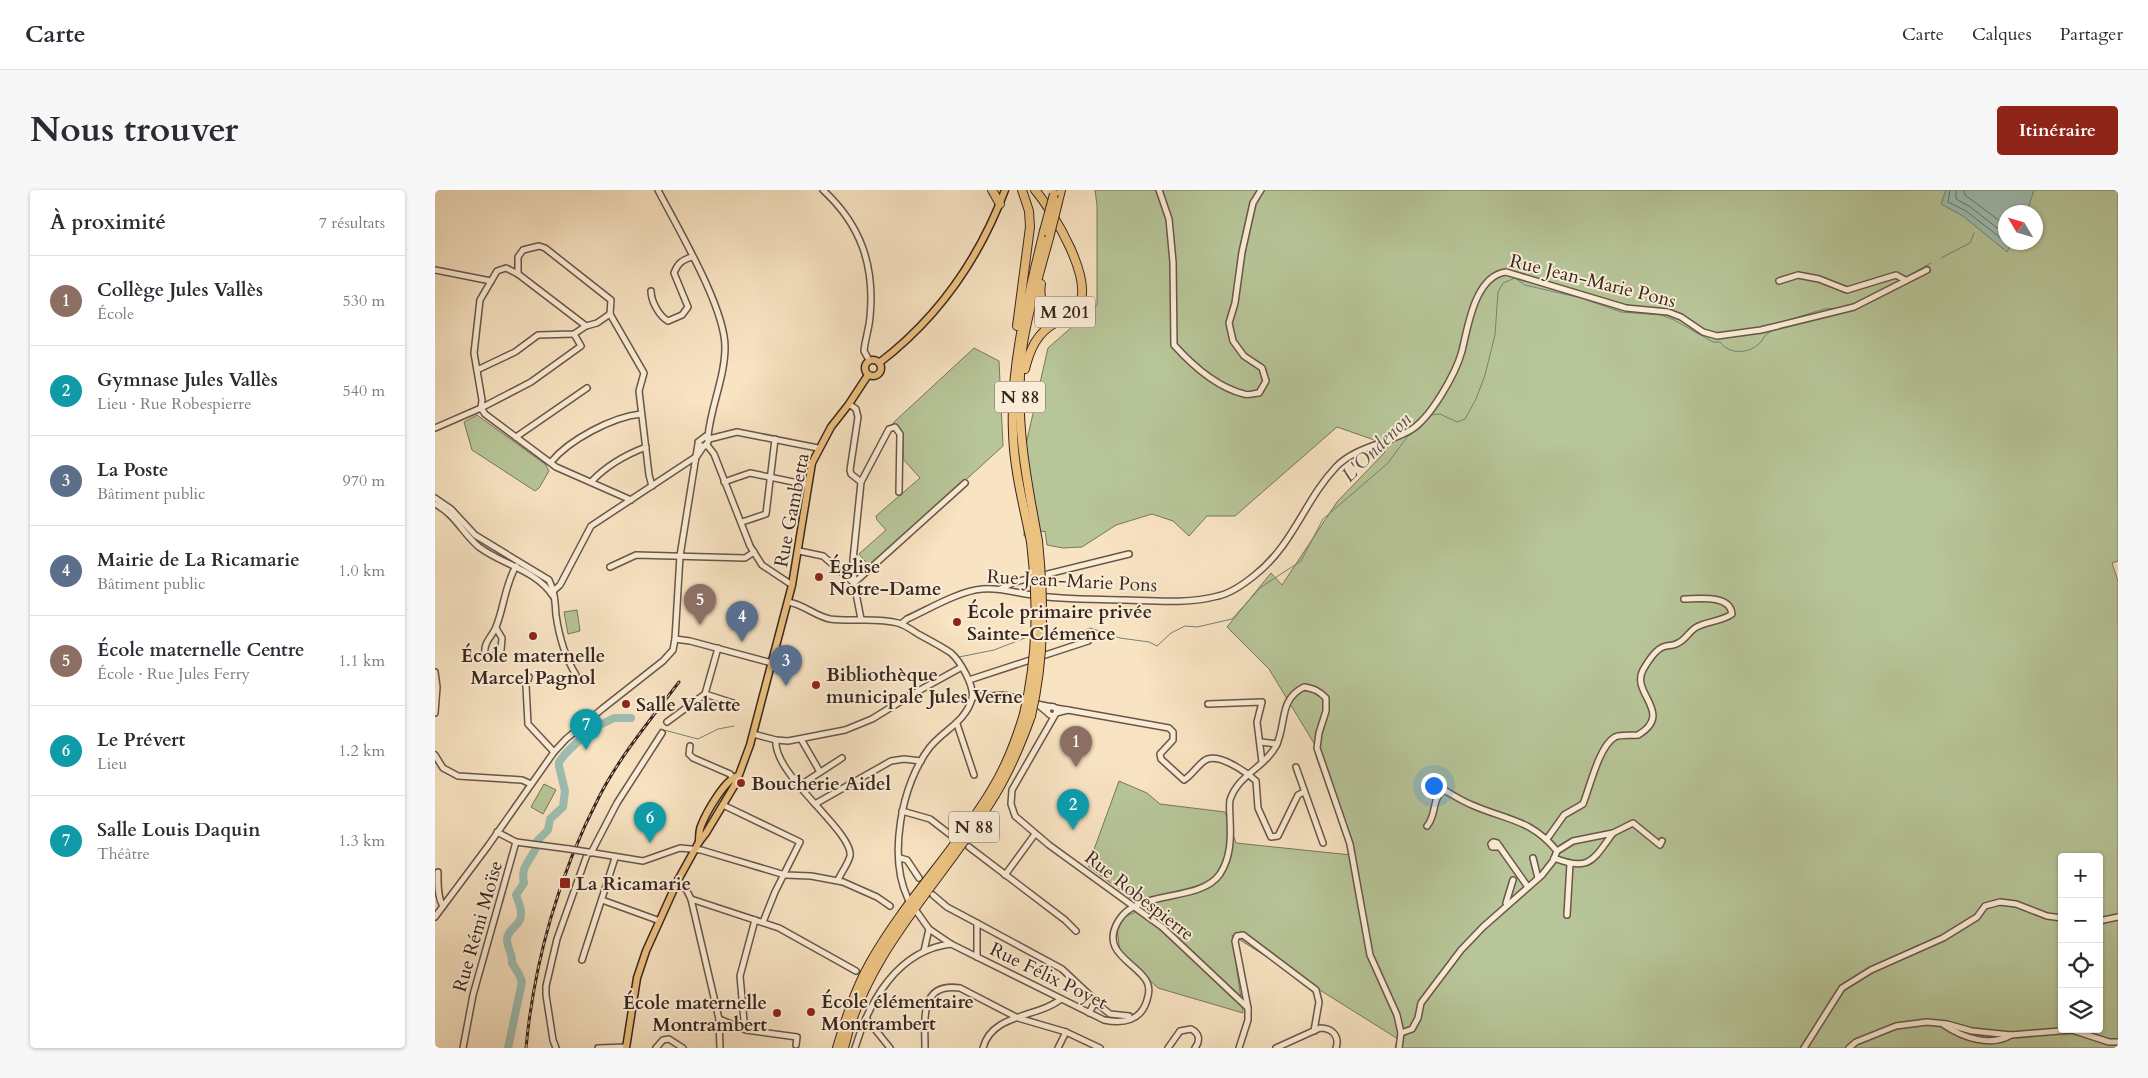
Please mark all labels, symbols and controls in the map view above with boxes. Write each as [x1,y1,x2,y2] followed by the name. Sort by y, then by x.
[25,18,86,51] text: Carte
[1902,22,1944,47] text: Carte
[1972,22,2032,47] text: Calques
[2060,22,2123,47] text: Partager
[30,106,238,154] text: Nous trouver
[1997,106,2118,155] button: Itinéraire
[1998,205,2043,250] north arrow
[50,208,166,237] text: À proximité
[319,212,385,234] text: 7 résultats
[1507,248,1679,314] street label: Rue Jean-Marie Pons
[97,277,263,303] text: Collège Jules Vallès
[62,290,70,312] text: 1
[343,290,385,312] text: 530 m
[1035,296,1095,328] road number: M 201
[97,303,134,325] text: École
[97,367,278,393] text: Gymnase Jules Vallès
[62,380,70,402] text: 2
[343,380,385,402] text: 540 m
[995,382,1045,412] road number: N 88
[97,393,251,415] text: Lieu · Rue Robespierre
[1335,406,1417,488] water label: L'Ondenon
[768,451,816,569] street label: Rue Gambetta
[97,457,168,483] text: La Poste
[62,470,70,492] text: 3
[343,470,385,492] text: 970 m
[97,483,205,505] text: Bâtiment public
[97,547,300,573] text: Mairie de La Ricamarie
[829,554,941,602] place label: Église Notre-Dame
[62,560,70,582] text: 4
[338,560,385,582] text: 1.0 km
[986,564,1158,598] street label: Rue Jean-Marie Pons
[813,571,825,583] marker: Église Notre-Dame
[97,573,205,595] text: Bâtiment public
[684,584,716,625] pin: 5
[967,599,1152,647] place label: École primaire privée Sainte-Clémence
[726,601,758,642] pin: 4
[951,616,963,628] marker: École primaire privée Sainte-Clémence
[527,630,539,642] marker: École maternelle Marcel Pagnol
[97,637,304,663] text: École maternelle Centre
[461,643,605,691] place label: École maternelle Marcel Pagnol
[770,645,802,686] pin: 3
[62,650,70,672] text: 5
[338,650,385,672] text: 1.1 km
[826,662,1023,710] place label: Bibliothèque municipale Jules Verne
[97,663,250,685] text: École · Rue Jules Ferry
[810,679,822,691] marker: Bibliothèque municipale Jules Verne
[636,692,741,718] place label: Salle Valette
[620,698,632,710] marker: Salle Valette
[570,709,602,750] pin: 7
[1060,726,1092,767] pin: 1
[97,727,185,753] text: Le Prévert
[62,740,70,762] text: 6
[338,740,385,762] text: 1.2 km
[97,753,127,775] text: Lieu
[751,771,891,797] place label: Boucherie Aidel
[1421,773,1447,799] your location
[735,777,747,789] marker: Boucherie Aidel
[1057,789,1089,830] pin: 2
[634,802,666,843] pin: 6
[949,812,999,842] road number: N 88
[97,817,261,843] text: Salle Louis Daquin
[62,830,70,852] text: 7
[338,830,385,852] text: 1.3 km
[97,843,150,865] text: Théâtre
[1079,845,1200,947] street label: Rue Robespierre
[2058,853,2103,1033] map controls
[2058,853,2103,898] button: +
[447,858,509,995] street label: Rue Rémi Moïse
[576,871,691,897] place label: La Ricamarie
[558,876,572,890] marker: La Ricamarie
[2058,898,2103,943] button: −
[985,936,1112,1016] street label: Rue Félix Poyet
[2058,943,2103,988] button: locate
[2058,988,2103,1033] button: layers
[821,989,974,1037] place label: École élémentaire Montrambert
[623,990,767,1038] place label: École maternelle Montrambert
[805,1006,817,1018] marker: École élémentaire Montrambert
[771,1007,783,1019] marker: École maternelle Montrambert

